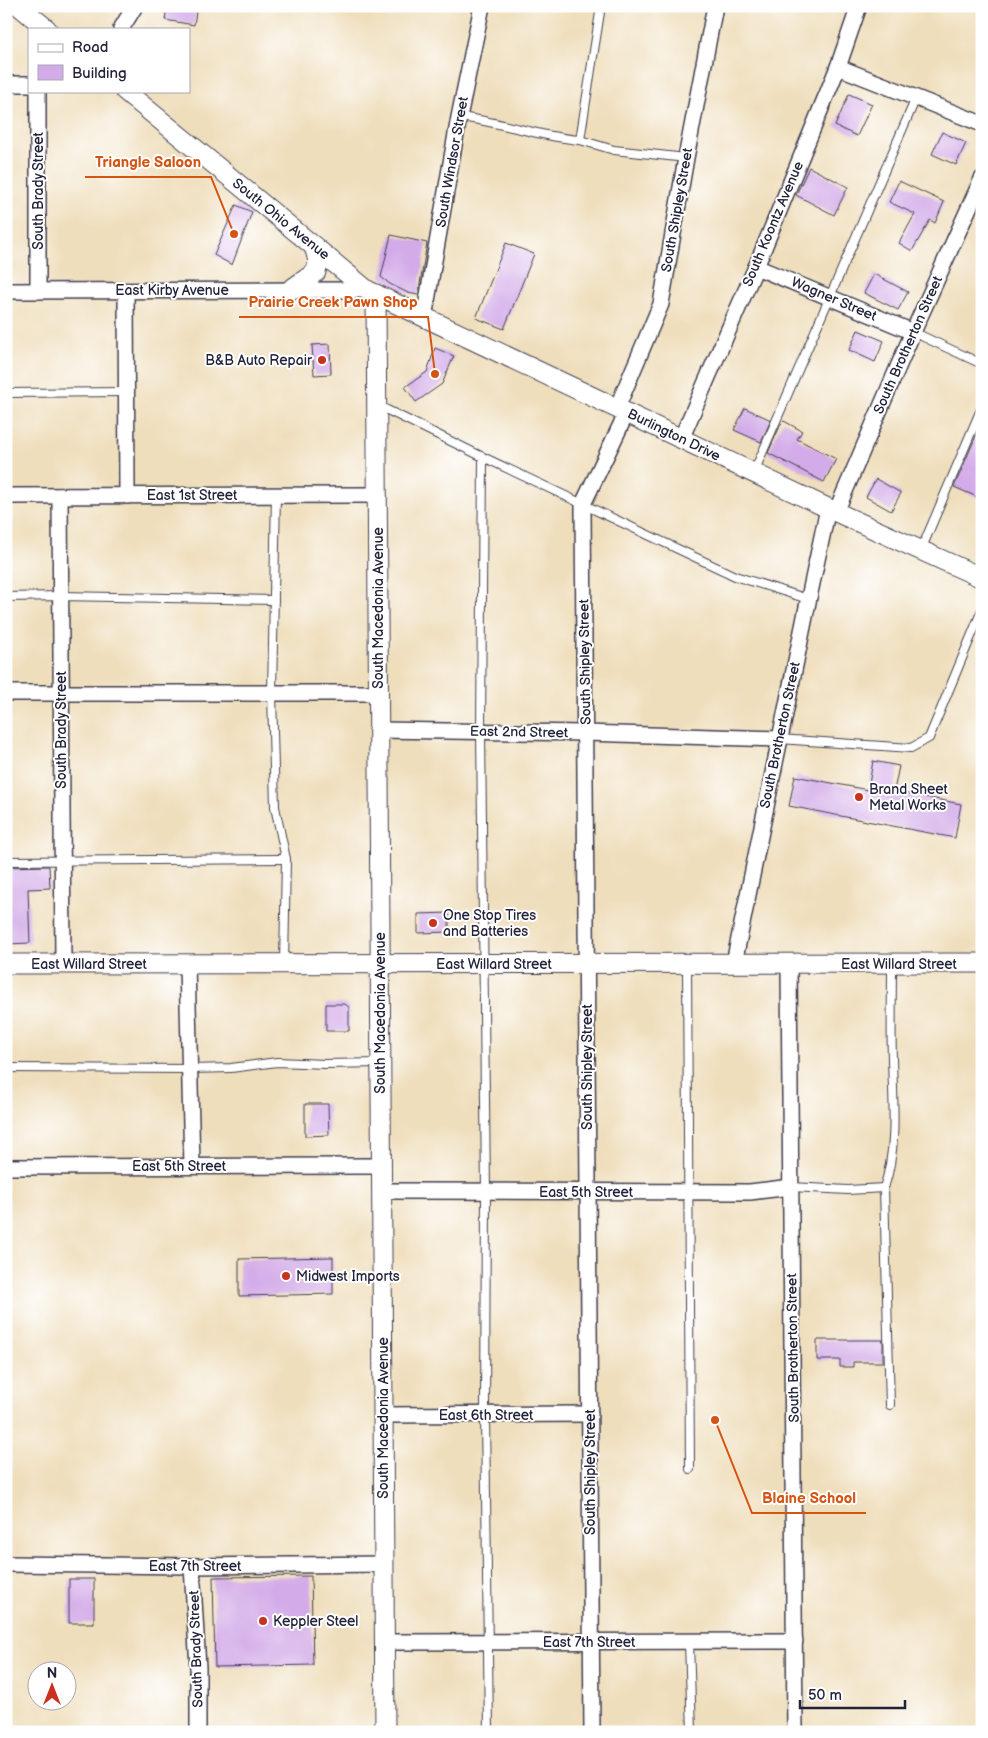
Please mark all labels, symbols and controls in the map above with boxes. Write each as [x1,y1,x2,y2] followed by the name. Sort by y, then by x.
[28,28,190,92] legend
[72,38,108,57] text: Road
[72,64,127,83] text: Building
[432,95,472,229] street label: South Windsor Street
[30,132,47,250] street label: South Brady Street
[658,146,696,273] street label: South Shipley Street
[85,147,211,177] callout: Triangle Saloon
[95,153,201,172] text: Triangle Saloon
[739,159,807,289] street label: South Koontz Avenue
[229,175,333,263] street label: South Ohio Avenue
[789,273,880,325] street label: Wagner Street
[870,273,946,417] street label: South Brotherton Street
[115,282,229,299] street label: East Kirby Avenue
[239,287,428,317] callout: Prairie Creek Pawn Shop
[248,293,418,312] text: Prairie Creek Pawn Shop
[205,352,313,369] place label: B&B Auto Repair
[316,354,328,366] marker: B&B Auto Repair
[625,405,723,465] street label: Burlington Drive
[147,487,238,504] street label: East 1st Street
[370,527,387,689] street label: South Macedonia Avenue
[575,598,595,725] street label: South Shipley Street
[756,660,804,810] street label: South Brotherton Street
[53,671,70,789] street label: South Brady Street
[470,723,569,741] street label: East 2nd Street
[869,781,949,814] place label: Brand Sheet Metal Works
[853,791,865,803] marker: Brand Sheet Metal Works
[443,907,536,940] place label: One Stop Tires and Batteries
[427,917,439,929] marker: One Stop Tires and Batteries
[372,932,389,1094] street label: South Macedonia Avenue
[31,956,148,973] street label: East Willard Street
[436,956,553,973] street label: East Willard Street
[841,956,958,973] street label: East Willard Street
[579,1003,596,1130] street label: South Shipley Street
[132,1158,227,1175] street label: East 5th Street
[539,1184,634,1201] street label: East 5th Street
[296,1268,400,1285] place label: Midwest Imports
[280,1270,292,1282] marker: Midwest Imports
[783,1273,803,1423] street label: South Brotherton Street
[375,1337,392,1499] street label: South Macedonia Avenue
[439,1407,534,1424] street label: East 6th Street
[582,1408,599,1535] street label: South Shipley Street
[752,1483,866,1513] callout: Blaine School
[762,1489,856,1508] text: Blaine School
[149,1558,242,1575] street label: East 7th Street
[185,1589,207,1708] street label: South Brady Street
[273,1613,358,1630] place label: Keppler Steel
[257,1615,269,1627] marker: Keppler Steel
[543,1634,636,1651] street label: East 7th Street
[28,1660,78,1710] north arrow
[47,1665,57,1682] text: N
[800,1678,906,1710] scale bar
[808,1686,842,1705] text: 50 m

